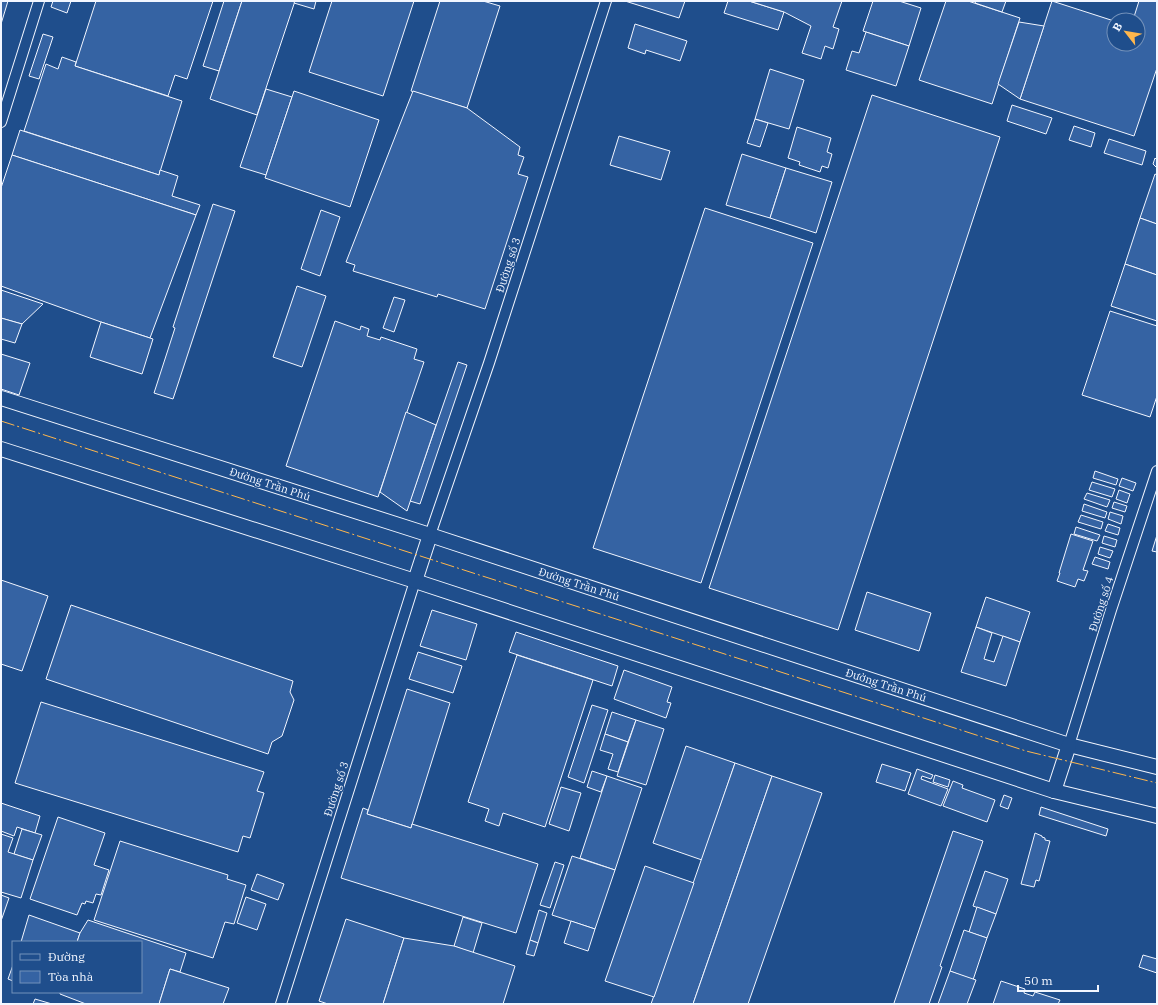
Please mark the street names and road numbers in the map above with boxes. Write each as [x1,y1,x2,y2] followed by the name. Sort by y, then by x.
[493,236,523,294] street label: Đường số 3
[228,464,312,504] street label: Đường Trần Phú
[537,564,621,604] street label: Đường Trần Phú
[1086,574,1117,633] street label: Đường số 4
[844,665,928,705] street label: Đường Trần Phú
[321,760,351,818] street label: Đường số 3

